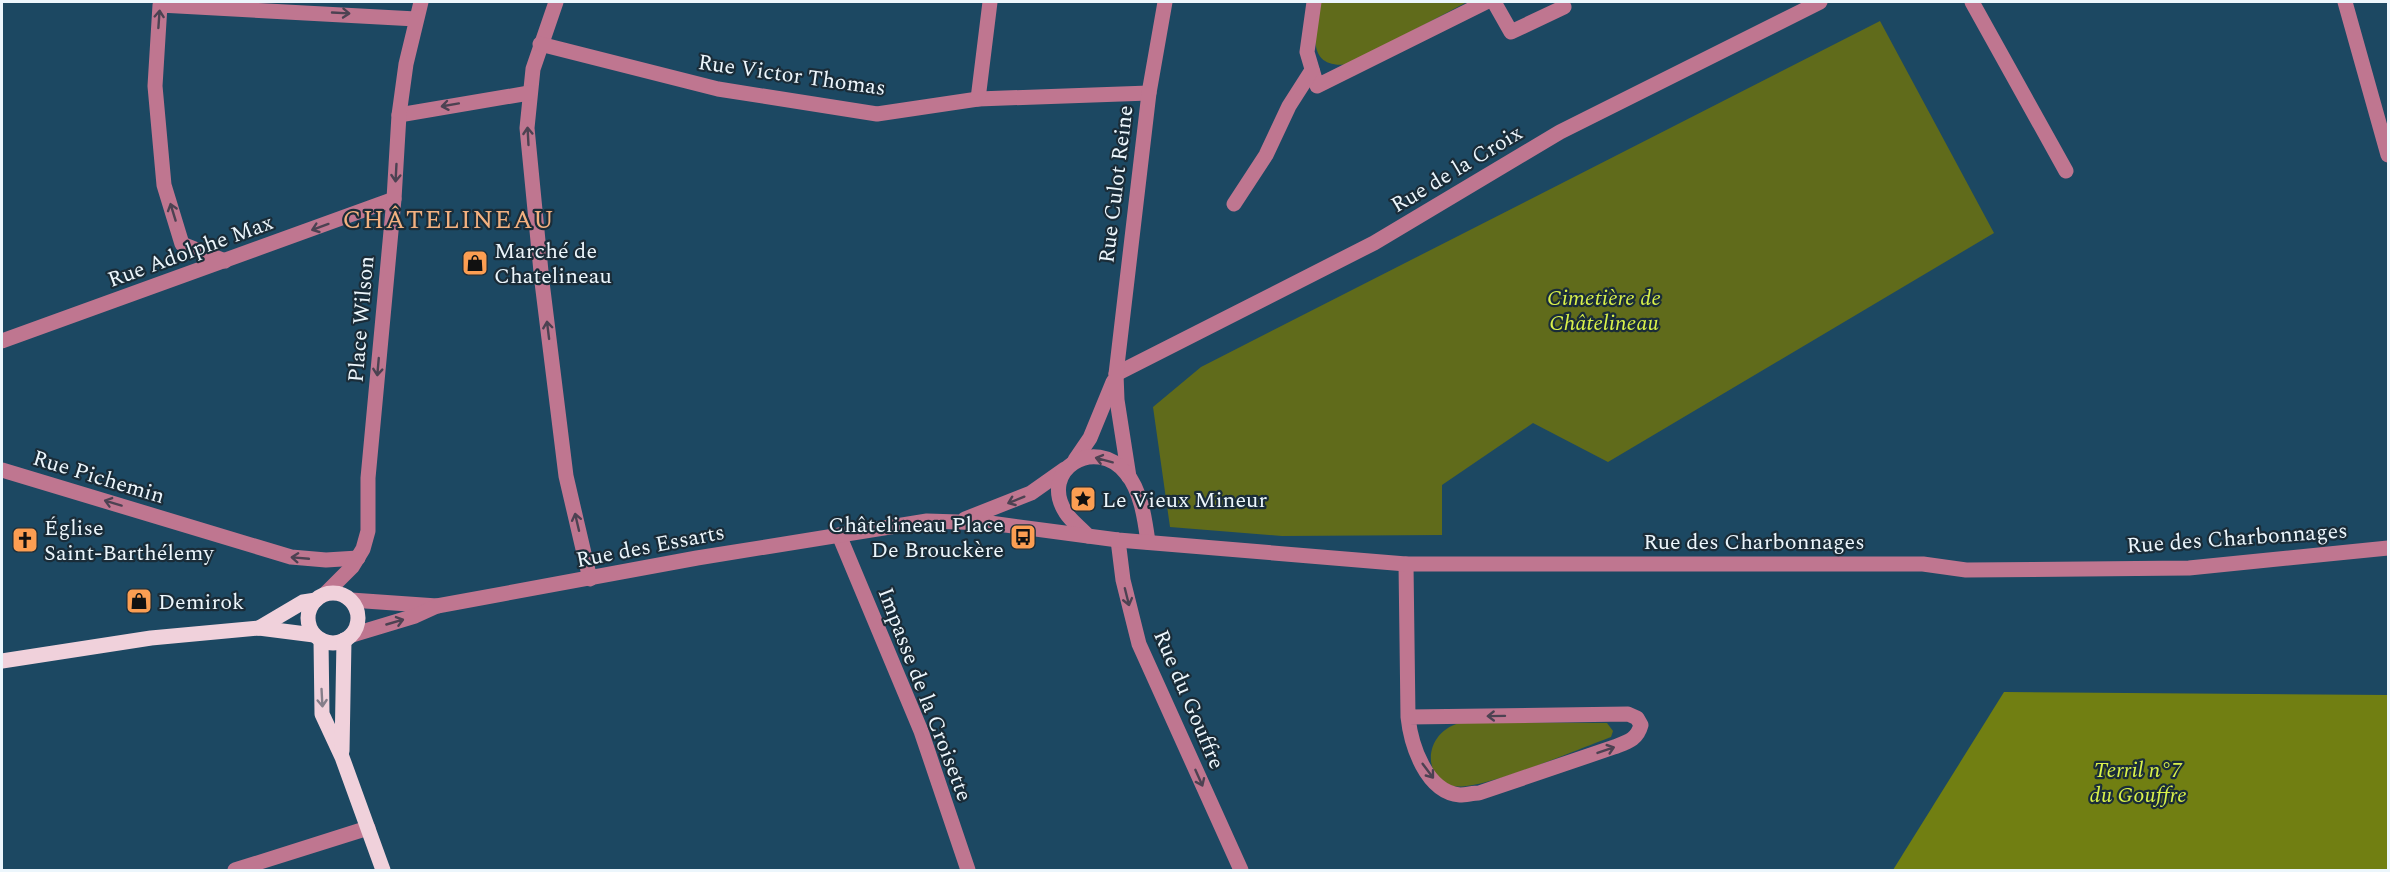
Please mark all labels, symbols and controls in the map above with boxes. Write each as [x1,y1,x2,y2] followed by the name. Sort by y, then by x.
[330,7,350,18] one-way arrow
[154,9,165,29] one-way arrow
[696,46,888,105] street label: Rue Victor Thomas
[441,100,461,111] one-way arrow
[1090,104,1143,265] street label: Rue Culot Reine
[1385,117,1529,222] street label: Rue de la Croix
[522,126,533,146] one-way arrow
[390,163,401,183] one-way arrow
[343,200,555,240] district label: CHÂTELINEAU
[166,203,177,222] one-way arrow
[103,206,278,297] street label: Rue Adolphe Max
[311,222,329,233] one-way arrow
[494,235,612,293] place label: Marché de Chatelineau
[460,248,490,278] shop icon: Marché de Chatelineau
[340,255,383,384] street label: Place Wilson
[1547,282,1661,340] park label: Cimetière de Châtelineau
[542,320,553,340] one-way arrow
[372,357,383,377] one-way arrow
[28,442,169,513] street label: Rue Pichemin
[1095,453,1114,465] one-way arrow
[1068,484,1098,514] place icon: Le Vieux Mineur
[1102,484,1267,517] place label: Le Vieux Mineur
[1007,495,1026,506] one-way arrow
[104,497,123,508] one-way arrow
[828,509,1004,567] place label: Châtelineau Place De Brouckère
[44,512,215,570] place label: Église Saint-Barthélemy
[571,513,583,532] one-way arrow
[2125,514,2349,563] street label: Rue des Charbonnages
[573,516,728,577] street label: Rue des Essarts
[1008,522,1038,552] bus stop icon: Châtelineau Place De Brouckère
[10,525,40,555] church icon: Église Saint-Barthélemy
[1643,526,1865,559] street label: Rue des Charbonnages
[291,552,311,563] one-way arrow
[869,583,981,806] street label: Impasse de la Croisette
[124,586,154,616] shop icon: Demirok
[158,586,244,619] place label: Demirok
[1122,587,1133,606] one-way arrow
[385,616,404,627] one-way arrow
[1144,625,1233,774] street label: Rue du Gouffre
[316,688,327,708] one-way arrow
[1487,710,1507,722] one-way arrow
[1596,743,1615,754] one-way arrow
[2089,754,2187,812] park label: Terril n°7 du Gouffre
[1421,763,1434,779] one-way arrow
[1194,768,1205,786] one-way arrow

